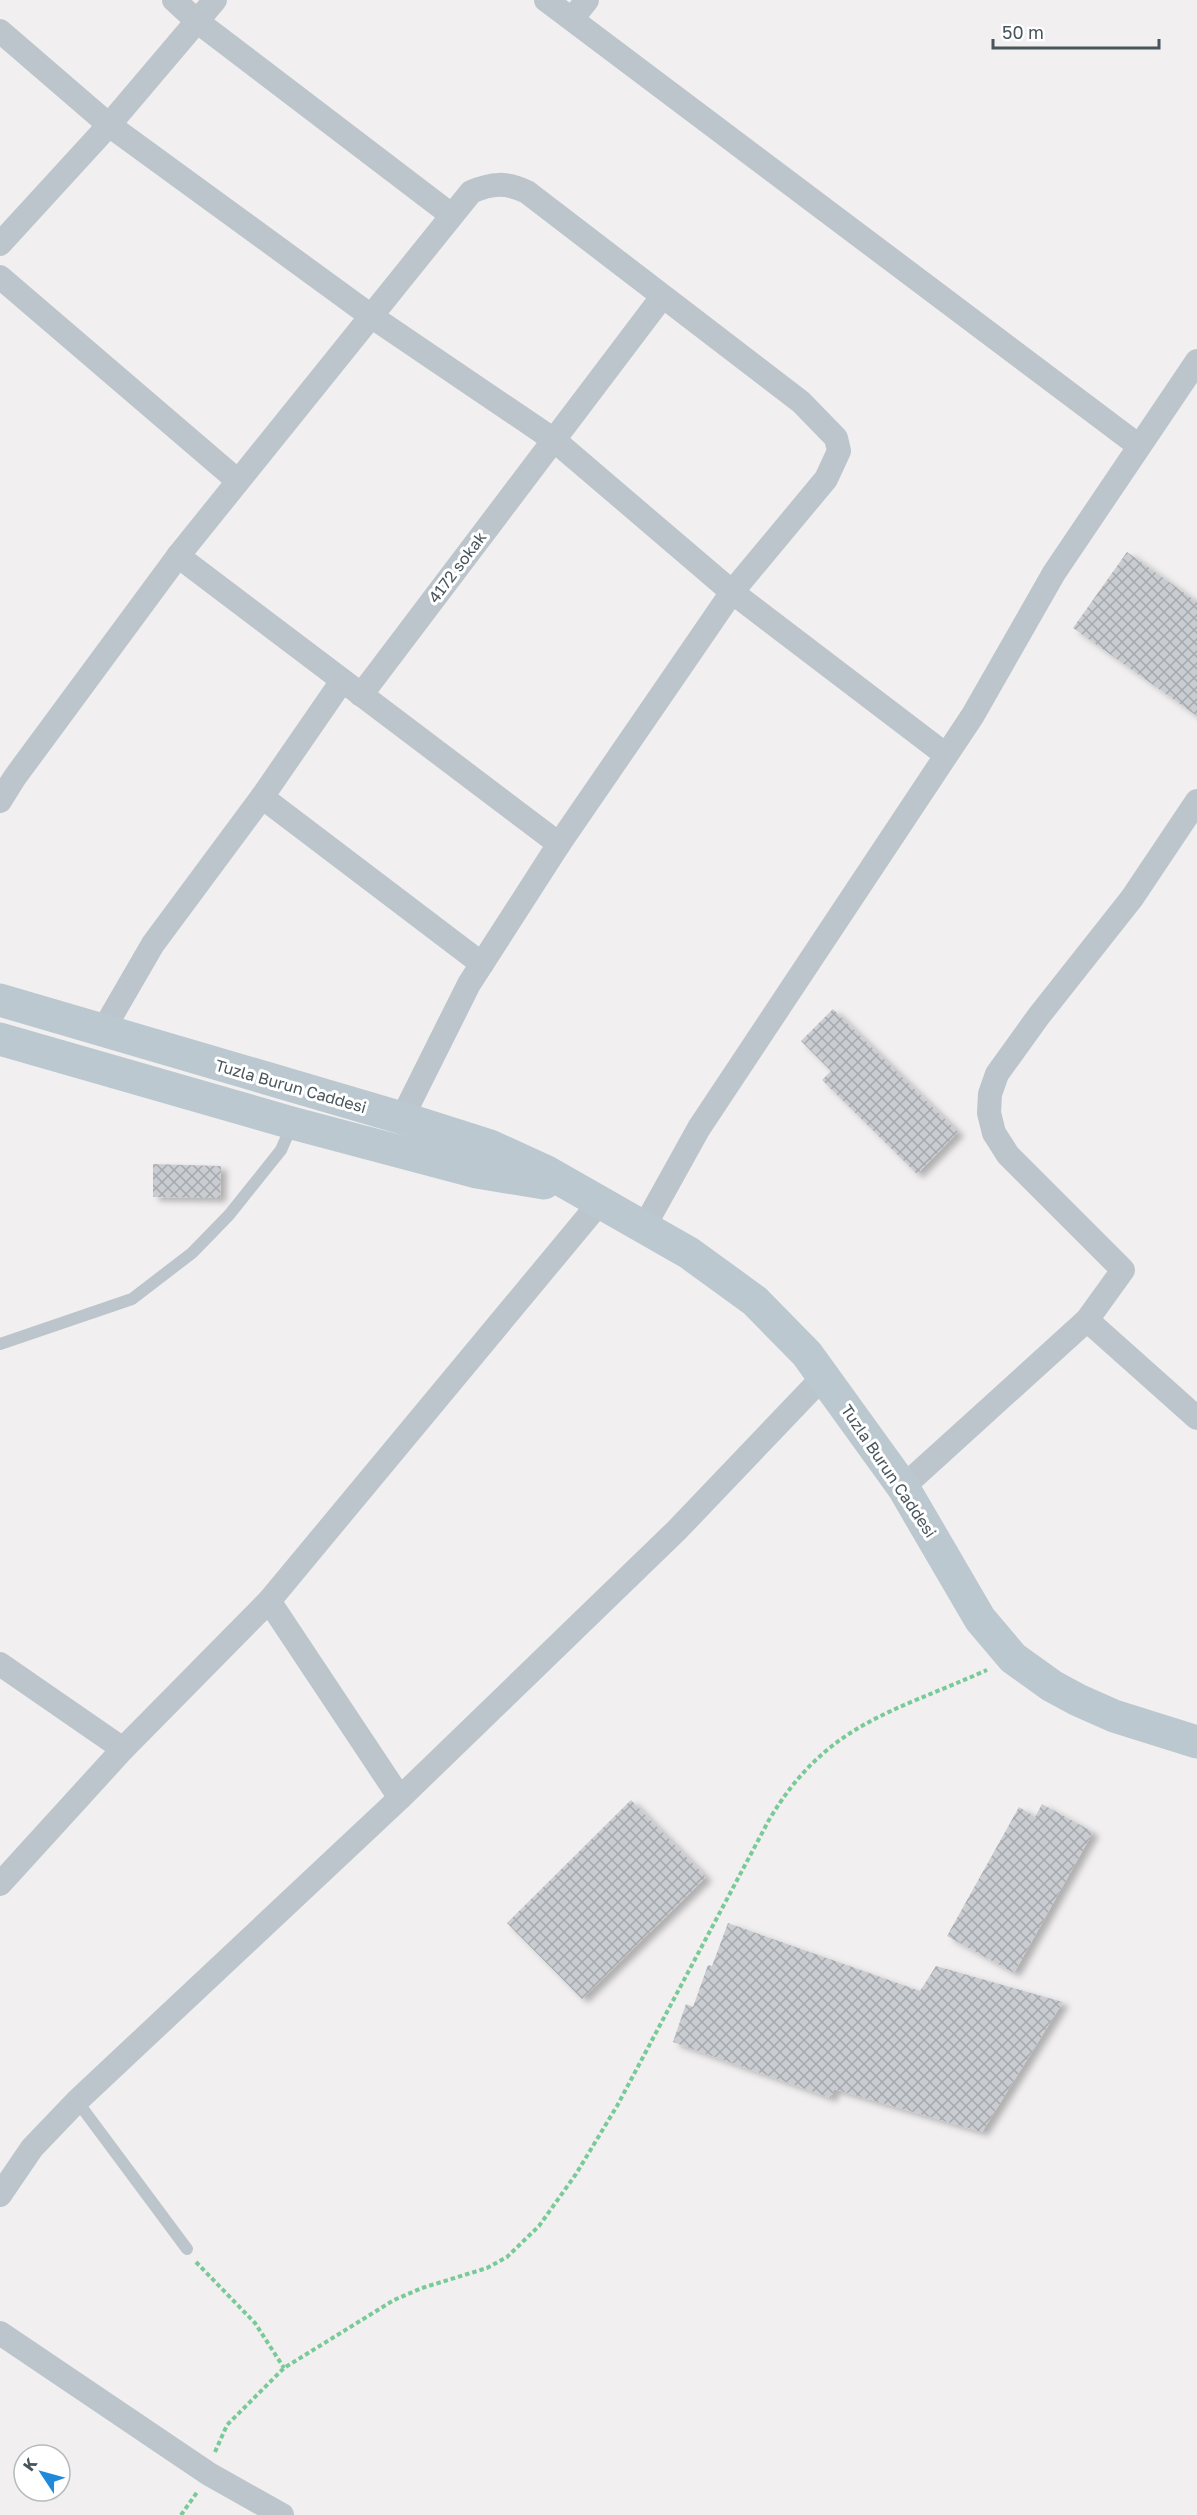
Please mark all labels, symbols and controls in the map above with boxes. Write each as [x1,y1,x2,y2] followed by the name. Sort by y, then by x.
[993,12,1160,50] scale bar
[1002,21,1044,43] text: 50 m
[424,527,490,607] street label: 4172 sokak
[213,1055,369,1117] street label: Tuzla Burun Caddesi
[837,1401,941,1541] street label: Tuzla Burun Caddesi
[12,2443,72,2503] north arrow
[18,2453,42,2475] text: K

